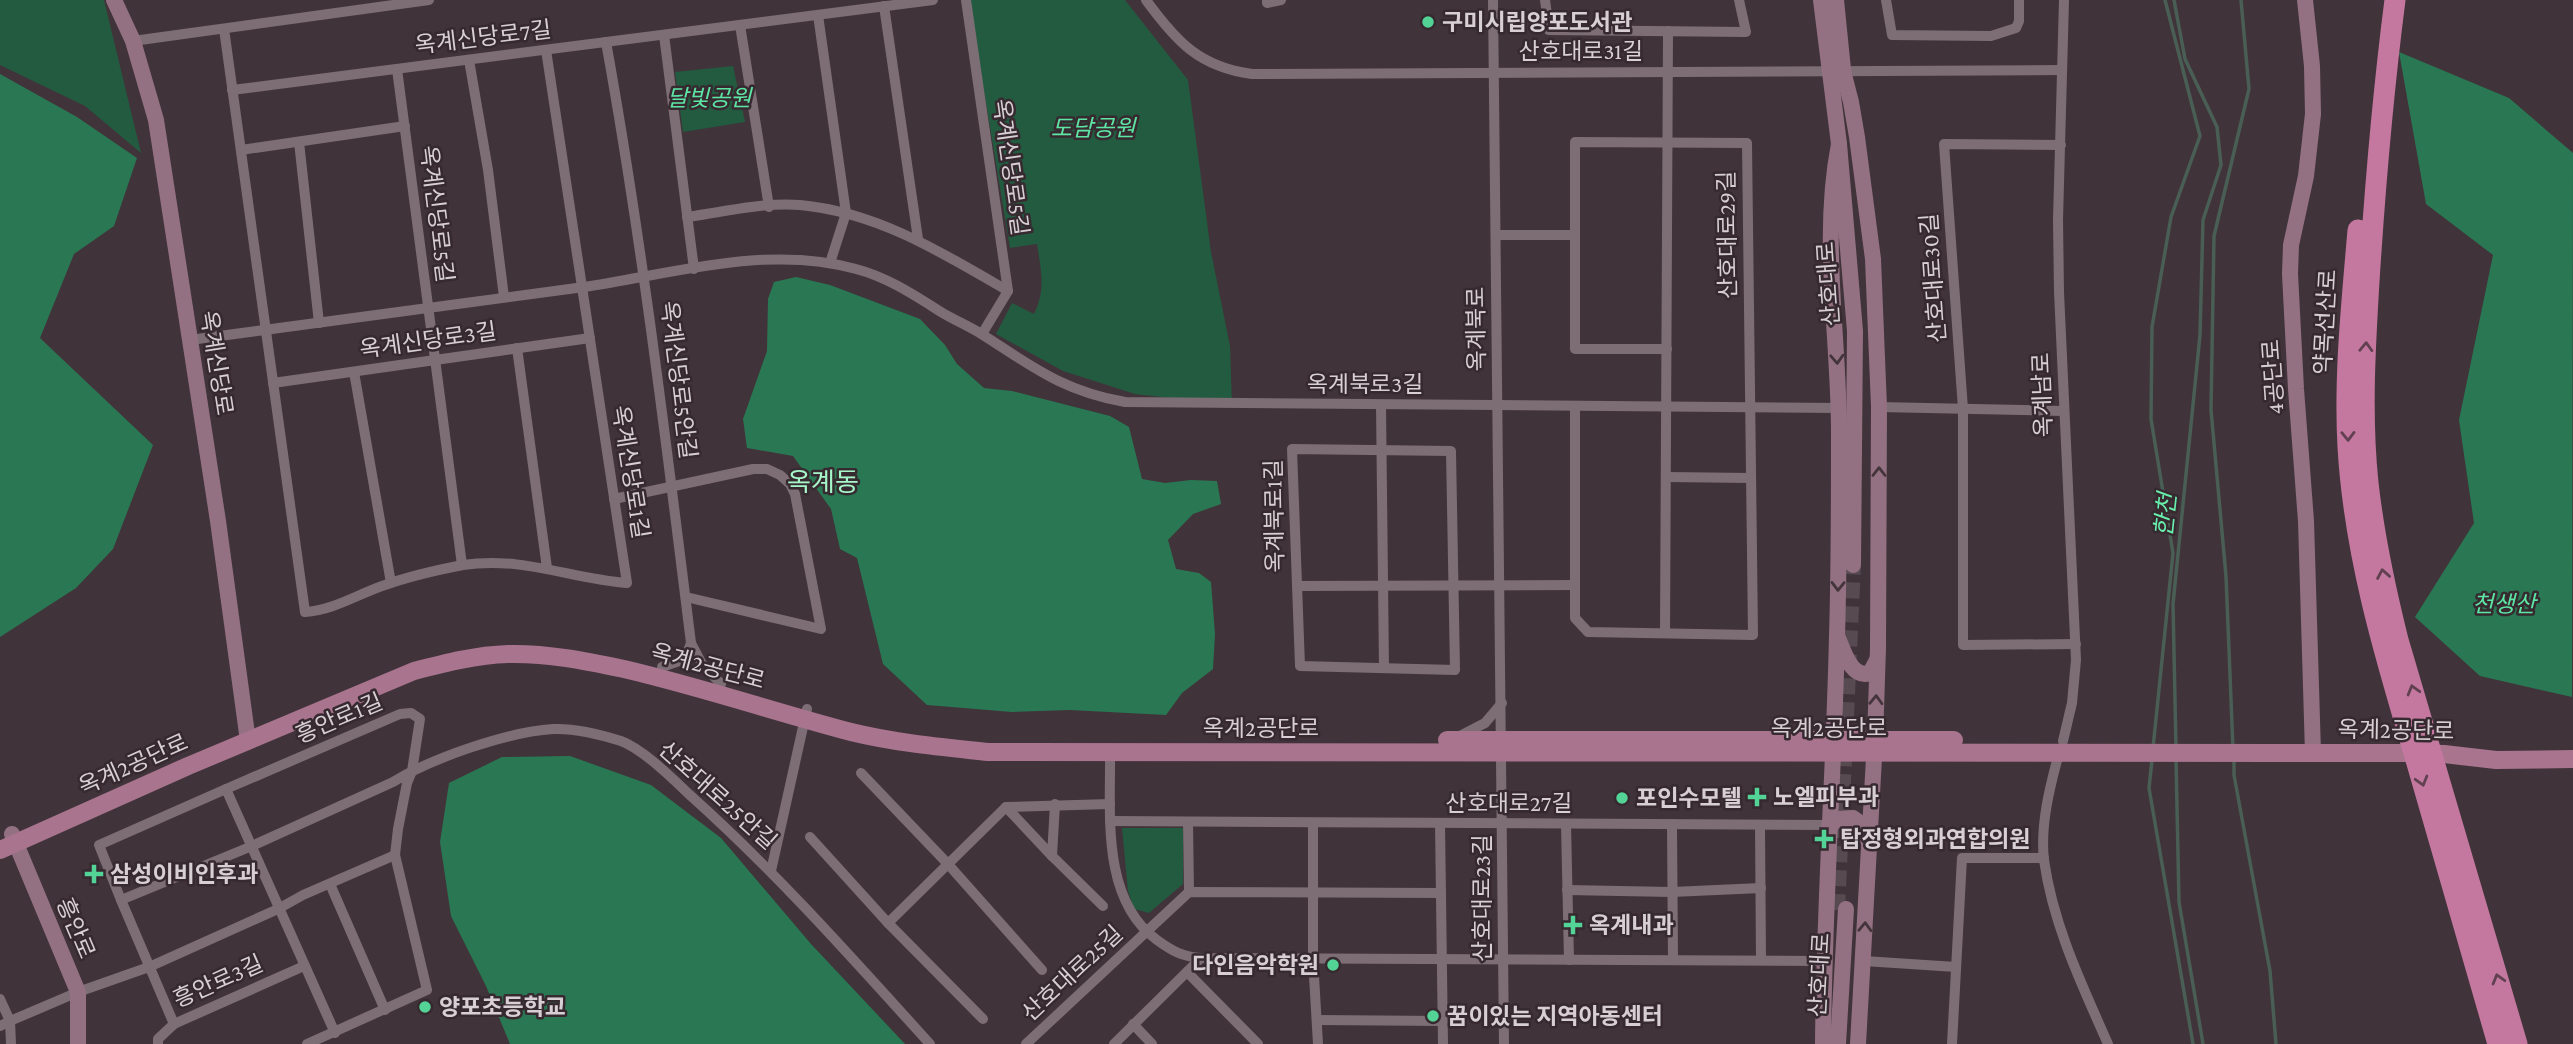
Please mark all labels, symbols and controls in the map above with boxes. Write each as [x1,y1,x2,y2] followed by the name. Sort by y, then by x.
[1442,9,1632,35] place label: 구미시립양포도서관
[1420,14,1436,30] marker: 구미시립양포도서관
[413,16,553,58] street label: 옥계신당로7길
[1519,38,1643,64] street label: 산호대로31길
[667,85,753,111] park label: 달빛공원
[989,97,1033,237] street label: 옥계신당로5길
[1051,115,1137,141] park label: 도담공원
[416,144,458,284] street label: 옥계신당로5길
[1713,171,1741,299] street label: 산호대로29길
[1916,212,1950,344] street label: 산호대로30길
[1812,241,1844,327] street label: 산호대로
[2309,268,2341,376] street label: 약목선산로
[1462,286,1490,372] street label: 옥계북로
[656,300,702,460] street label: 옥계신당로5안길
[196,309,238,417] street label: 옥계신당로
[358,318,498,362] street label: 옥계신당로3길
[2257,339,2289,415] street label: 4공단로
[2358,342,2374,352] one-way arrow
[2028,352,2056,438] street label: 옥계남로
[1830,354,1845,365] one-way arrow
[1307,371,1423,397] street label: 옥계북로3길
[608,403,654,541] street label: 옥계신당로1길
[2340,432,2356,442] one-way arrow
[1260,459,1288,573] street label: 옥계북로1길
[1871,467,1887,477] one-way arrow
[787,468,859,497] district label: 옥계동
[2149,489,2181,538] water label: 한천
[2376,568,2391,580] one-way arrow
[1830,581,1846,592] one-way arrow
[2472,591,2539,617] park label: 천생산
[648,638,768,694] street label: 옥계2공단로
[2406,684,2421,696] one-way arrow
[291,688,387,748] street label: 흥안로1길
[1869,694,1884,705] one-way arrow
[1203,715,1319,741] street label: 옥계2공단로
[1771,715,1887,741] street label: 옥계2공단로
[2337,716,2455,744] street label: 옥계2공단로
[74,728,192,800] street label: 옥계2공단로
[654,736,782,854] street label: 산호대로25안길
[2413,775,2428,787] one-way arrow
[1773,784,1879,810] place label: 노엘피부과
[1636,785,1742,811] place label: 포인수모텔
[1747,787,1767,807] marker: 노엘피부과
[1445,790,1573,816] street label: 산호대로27길
[1614,790,1630,806] marker: 포인수모텔
[1840,826,2030,852] place label: 탑정형외과연합의원
[1814,829,1834,849] marker: 탑정형외과연합의원
[1469,834,1495,962] street label: 산호대로23길
[110,861,258,887] place label: 삼성이비인후과
[84,864,104,884] marker: 삼성이비인후과
[52,894,100,962] street label: 흥안로
[1589,912,1674,938] place label: 옥계내과
[1563,915,1583,935] marker: 옥계내과
[1016,920,1128,1026] street label: 산호대로25길
[1857,921,1872,932] one-way arrow
[1804,932,1834,1018] street label: 산호대로
[169,950,267,1012] street label: 흥안로3길
[1192,952,1319,978] place label: 다인음악학원
[1325,957,1341,973] marker: 다인음악학원
[2491,973,2506,985] one-way arrow
[439,994,566,1020] place label: 양포초등학교
[417,999,433,1015] marker: 양포초등학교
[1447,1003,1663,1029] place label: 꿈이있는 지역아동센터
[1425,1008,1441,1024] marker: 꿈이있는 지역아동센터

